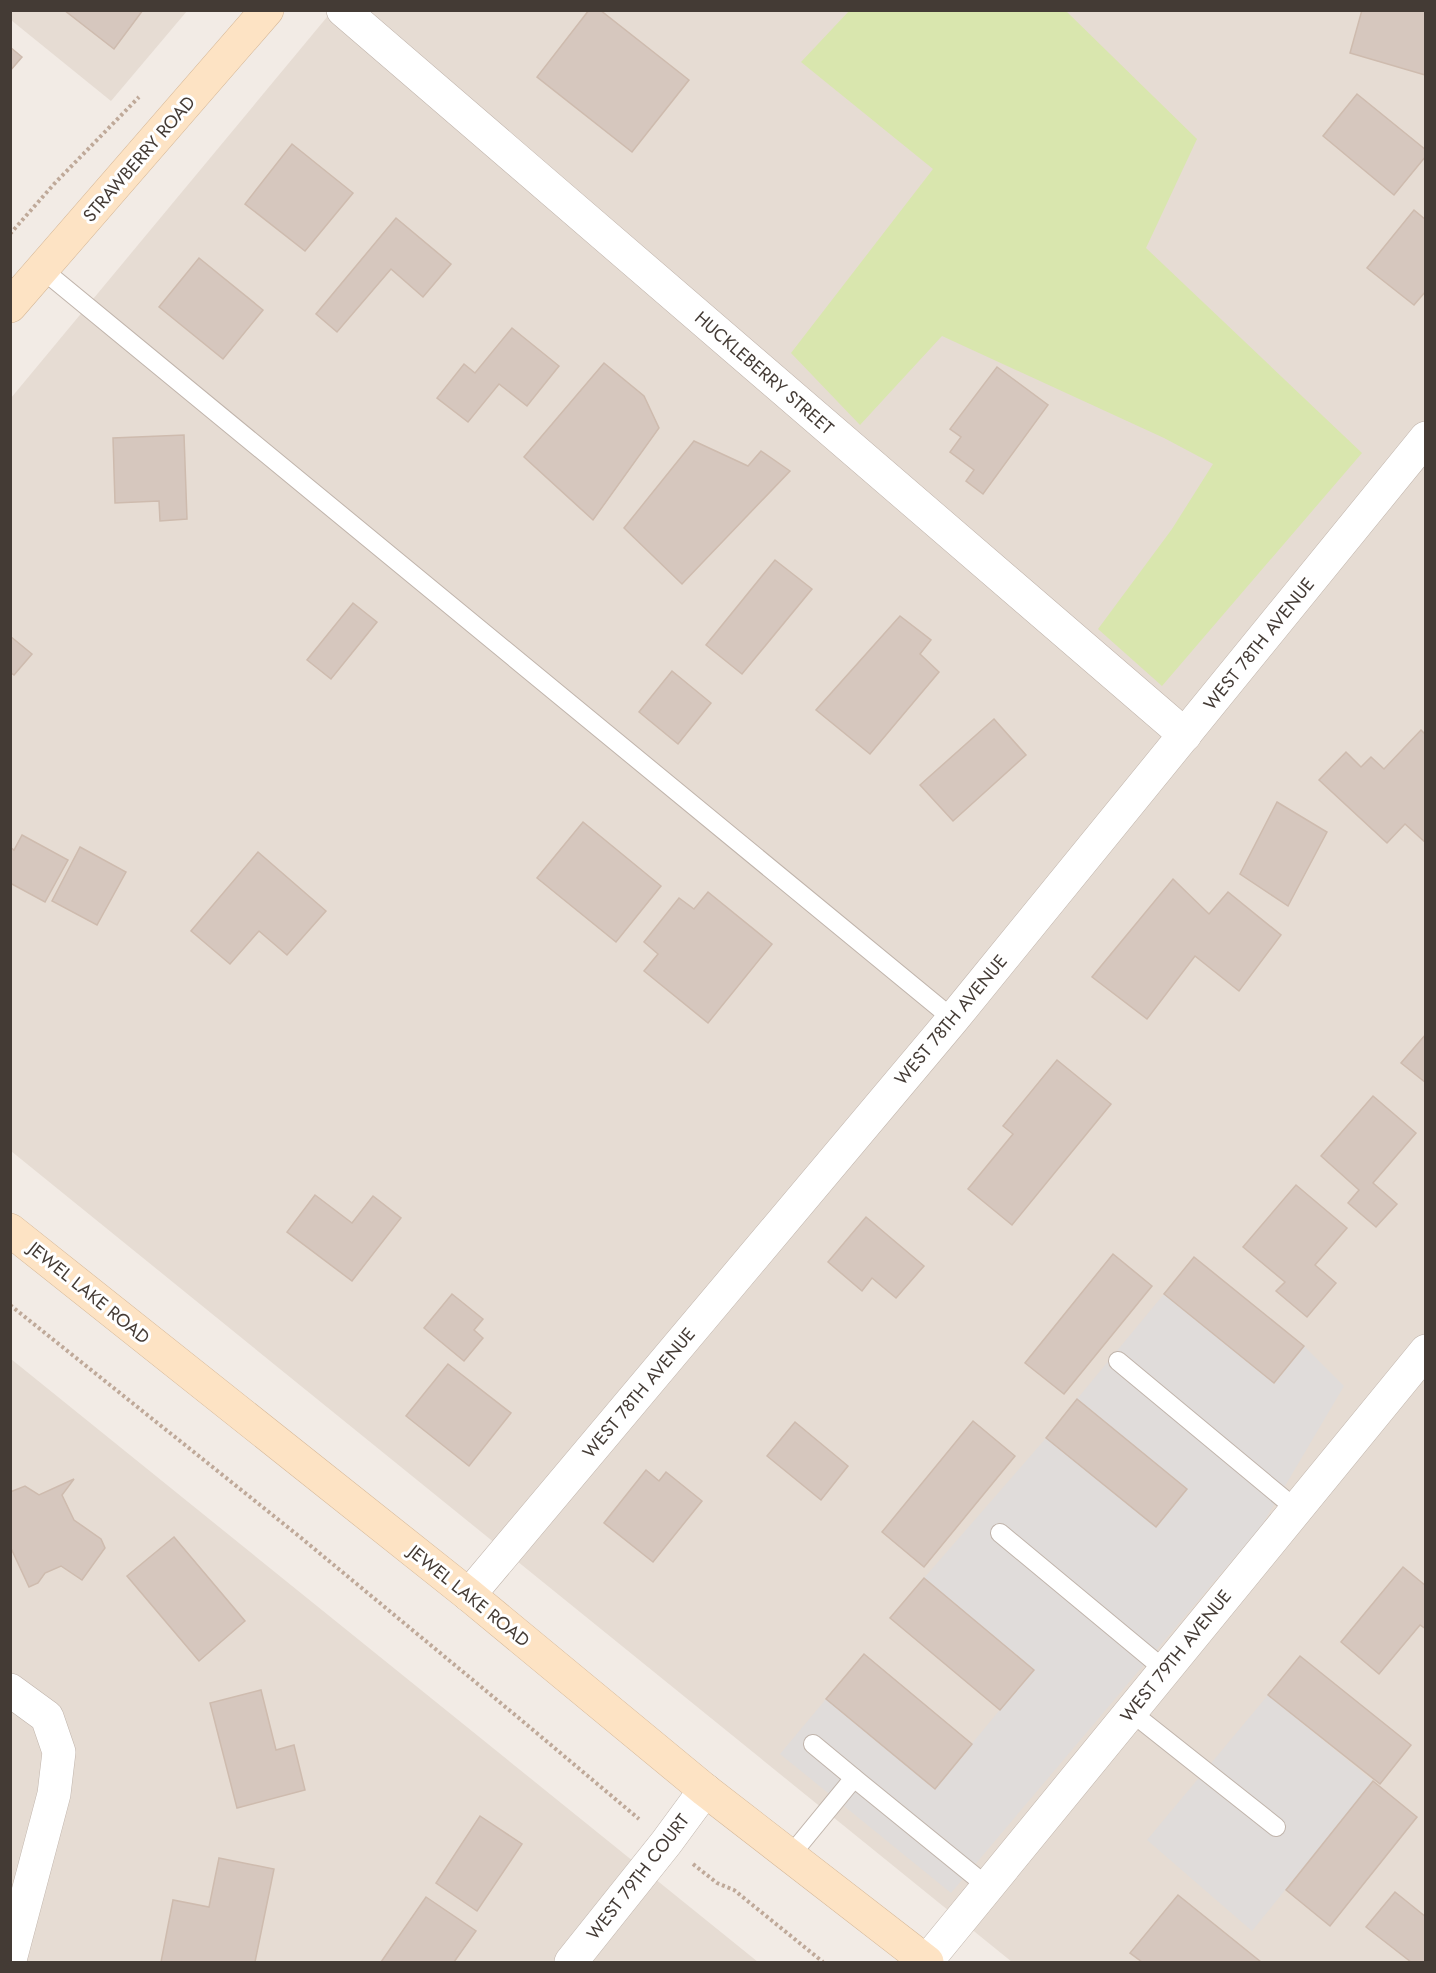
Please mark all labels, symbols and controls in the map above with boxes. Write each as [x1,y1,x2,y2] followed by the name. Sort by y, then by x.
[77,90,201,228] street label: STRAWBERRY ROAD
[689,305,840,441] street label: HUCKLEBERRY STREET
[1197,572,1321,716] street label: WEST 78TH AVENUE
[888,949,1014,1091] street label: WEST 78TH AVENUE
[21,1235,155,1350] street label: JEWEL LAKE ROAD
[576,1322,702,1464] street label: WEST 78TH AVENUE
[401,1538,535,1653] street label: JEWEL LAKE ROAD
[1114,1584,1238,1728] street label: WEST 79TH AVENUE
[580,1808,696,1946] street label: WEST 79TH COURT

